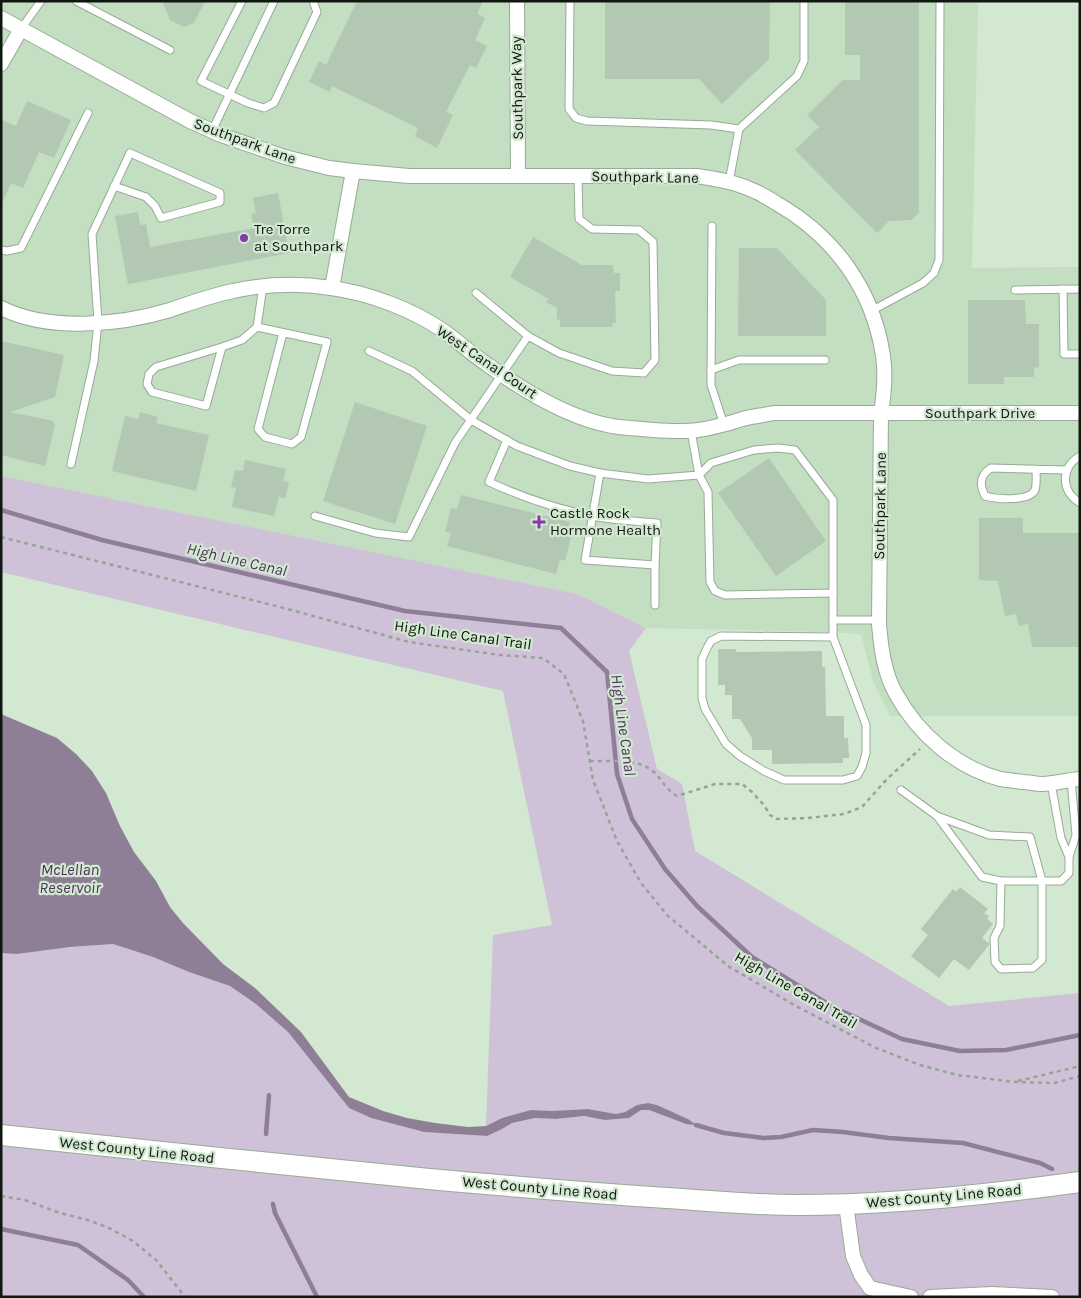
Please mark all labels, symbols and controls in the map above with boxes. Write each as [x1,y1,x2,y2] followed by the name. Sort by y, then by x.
[507,36,527,140] street label: Southpark Way
[191,114,299,168] street label: Southpark Lane
[591,167,699,187] street label: Southpark Lane
[254,220,343,255] place label: Tre Torre at Southpark
[238,232,250,244] marker: Tre Torre at Southpark
[433,322,541,403] street label: West Canal Court
[925,404,1035,422] street label: Southpark Drive
[870,452,890,560] street label: Southpark Lane
[550,504,661,539] place label: Castle Rock Hormone Health
[532,515,546,529] marker: Castle Rock Hormone Health
[185,539,289,580] water label: High Line Canal
[393,616,533,654] street label: High Line Canal Trail
[607,673,640,777] water label: High Line Canal
[39,860,101,897] water label: McLellan Reservoir
[731,948,861,1032] street label: High Line Canal Trail
[59,1133,215,1167] street label: West County Line Road
[462,1172,618,1204] street label: West County Line Road
[866,1180,1022,1212] street label: West County Line Road

